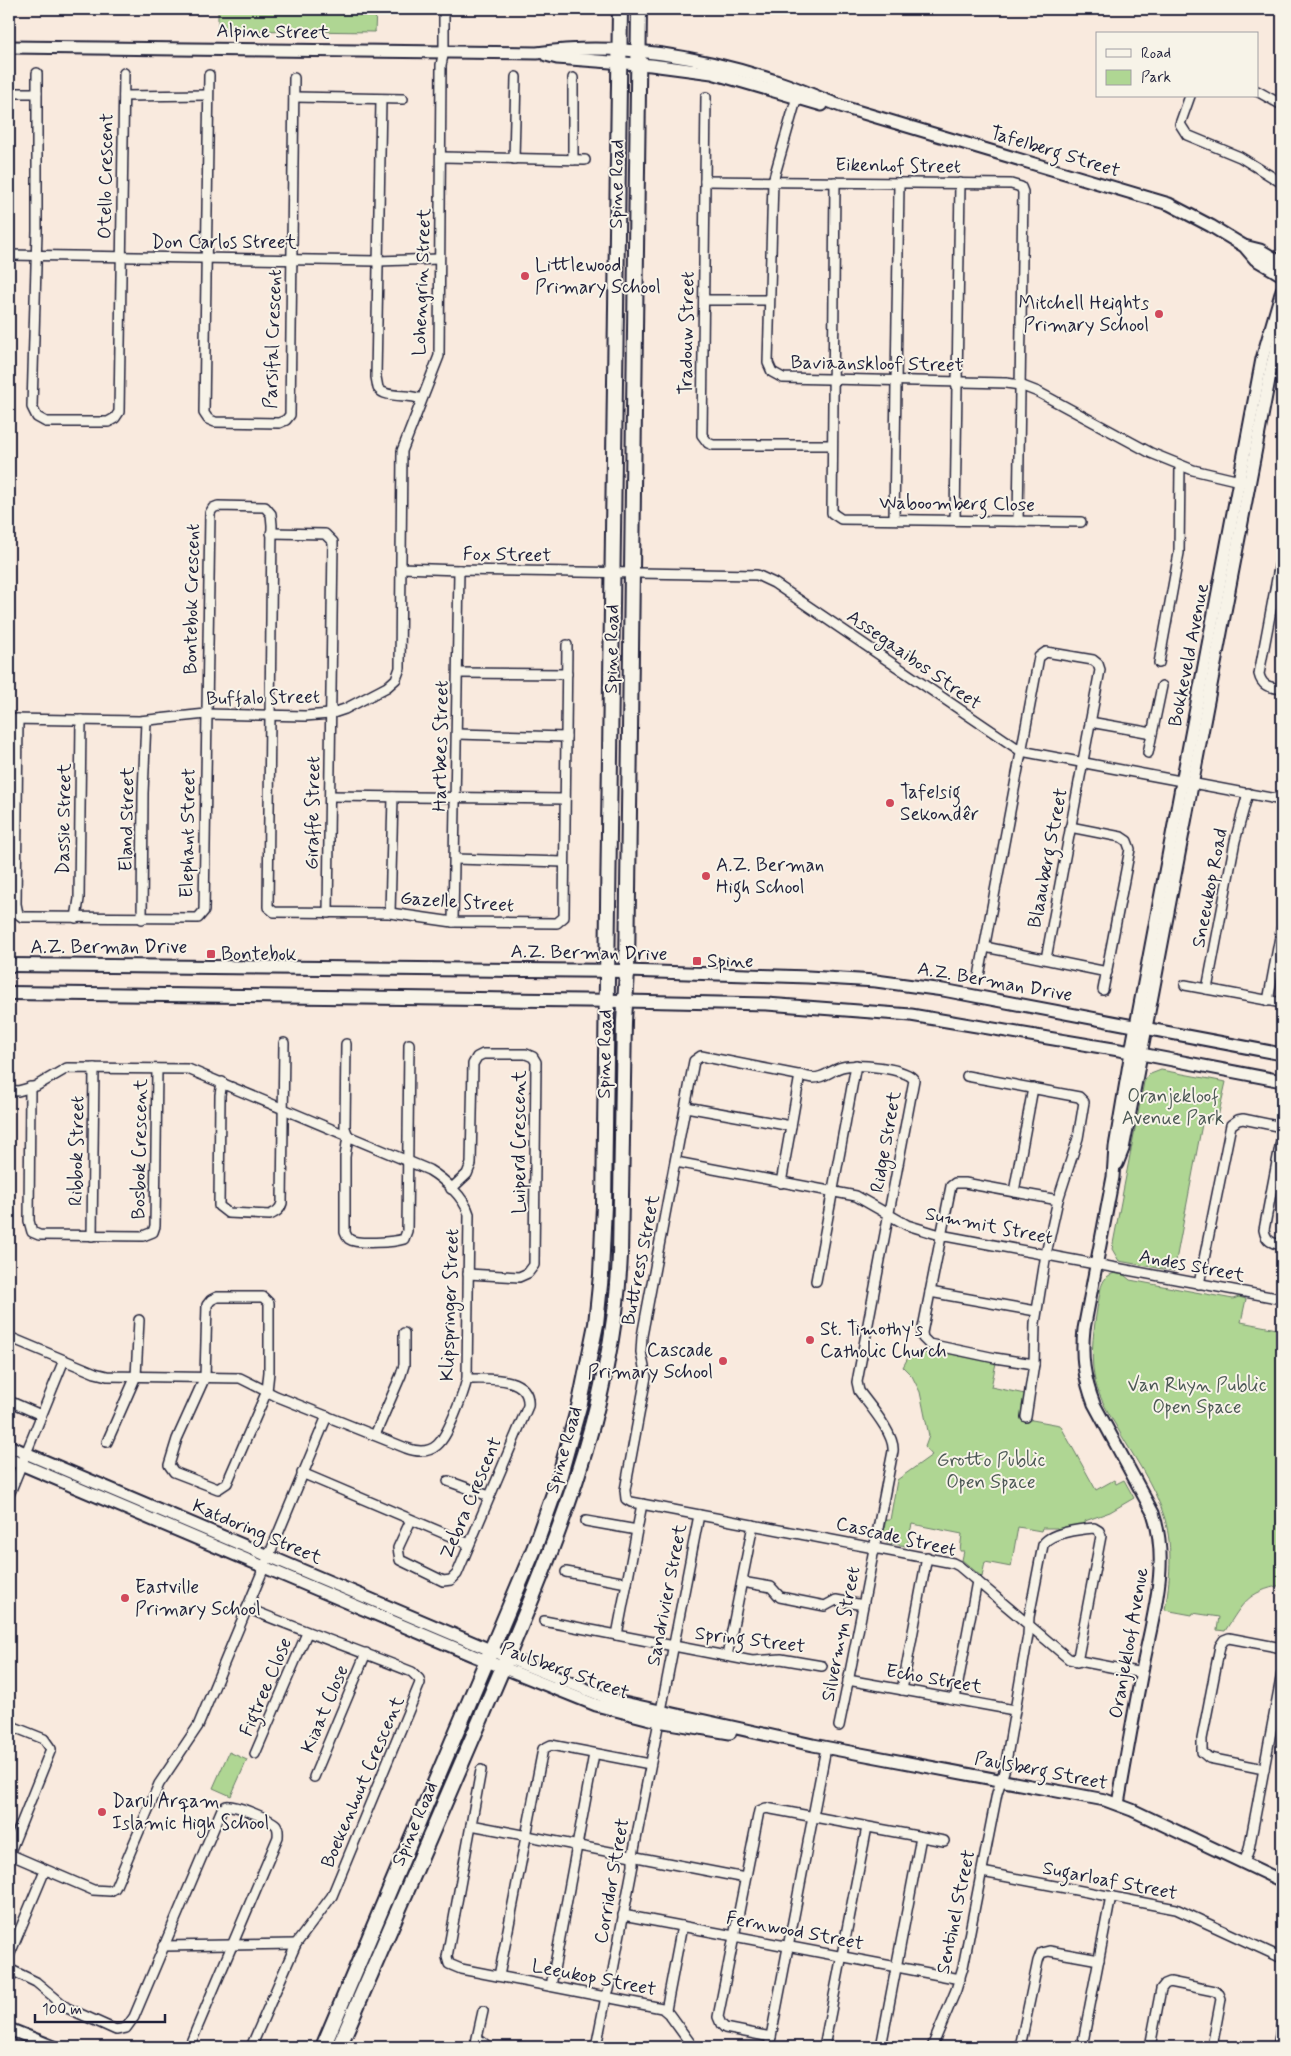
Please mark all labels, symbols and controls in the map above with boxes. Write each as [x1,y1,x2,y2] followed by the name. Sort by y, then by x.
[216,19,330,45] street label: Alpine Street
[1096,32,1258,98] legend
[1141,44,1171,64] text: Road
[1141,68,1171,88] text: Park
[92,113,120,239] street label: Otello Crescent
[986,120,1123,187] street label: Tafelberg Street
[604,139,630,229] street label: Spine Road
[835,152,961,180] street label: Eikenhof Street
[407,208,438,356] street label: Lohengrin Street
[151,230,297,255] street label: Don Carlos Street
[535,253,661,300] place label: Littlewood Primary School
[258,269,288,409] street label: Parsifal Crescent
[519,270,531,282] marker: Littlewood Primary School
[673,271,701,395] street label: Tradouw Street
[1018,291,1150,338] place label: Mitchell Heights Primary School
[1153,308,1165,320] marker: Mitchell Heights Primary School
[790,350,964,378] street label: Baviaanskloof Street
[879,490,1035,521] street label: Waboomberg Close
[178,523,206,675] street label: Bontebok Crescent
[463,542,551,568] street label: Fox Street
[1163,581,1215,729] street label: Bokkeveld Avenue
[599,604,625,694] street label: Spine Road
[841,604,986,717] street label: Assegaaibos Street
[427,680,455,812] street label: Hartbees Street
[206,685,320,711] street label: Buffalo Street
[300,756,326,870] street label: Giraffe Street
[51,763,77,875] street label: Dassie Street
[114,766,140,872] street label: Eland Street
[174,768,202,898] street label: Elephant Street
[900,780,979,827] place label: Tafelsig Sekondêr
[1022,786,1077,931] street label: Blaauberg Street
[884,797,896,809] marker: Tafelsig Sekondêr
[1186,826,1234,950] street label: Sneeukop Road
[716,853,824,903] place label: A.Z. Berman High School
[700,870,712,882] marker: A.Z. Berman High School
[399,886,515,918] street label: Gazelle Street
[31,935,187,960] street label: A.Z. Berman Drive
[510,939,668,967] street label: A.Z. Berman Drive
[221,942,297,967] place label: Bontebok
[205,948,217,960] marker: Bontebok
[707,949,754,974] place label: Spine
[691,955,703,967] marker: Spine
[916,956,1074,1008] street label: A.Z. Berman Drive
[592,1009,618,1099] street label: Spine Road
[507,1070,532,1214] street label: Luiperd Crescent
[126,1078,154,1220] street label: Bosbok Crescent
[1122,1084,1224,1131] park label: Oranjekloof Avenue Park
[865,1089,909,1195] street label: Ridge Street
[64,1096,90,1206] street label: Ribbok Street
[616,1193,666,1327] street label: Buttress Street
[923,1201,1055,1251] street label: Summit Street
[435,1228,467,1382] street label: Klipspringer Street
[1137,1244,1247,1288] street label: Andes Street
[820,1317,947,1364] place label: St. Timothy's Catholic Church
[804,1334,816,1346] marker: St. Timothy's Catholic Church
[587,1338,713,1385] place label: Cascade Primary School
[717,1355,729,1367] marker: Cascade Primary School
[1128,1373,1267,1420] park label: Van Rhyn Public Open Space
[540,1404,588,1496] street label: Spine Road
[434,1433,508,1563] street label: Zebra Crescent
[937,1448,1045,1495] park label: Grotto Public Open Space
[188,1493,326,1572] street label: Katdoring Street
[834,1511,958,1563] street label: Cascade Street
[641,1522,693,1668] street label: Sandrivier Street
[816,1564,866,1704] street label: Silvermyn Street
[1103,1566,1156,1721] street label: Oranjekloof Avenue
[135,1575,261,1622] place label: Eastville Primary School
[119,1592,131,1604] marker: Eastville Primary School
[693,1621,807,1662] street label: Spring Street
[234,1634,301,1741] street label: Figtree Close
[496,1636,633,1709] street label: Paulsberg Street
[884,1658,984,1700] street label: Echo Street
[295,1661,355,1757] street label: Kiaat Close
[316,1692,410,1872] street label: Boekenhout Crescent
[972,1746,1110,1799] street label: Paulsberg Street
[386,1778,444,1870] street label: Spine Road
[112,1789,269,1838] place label: Darul Arqam Islamic High School
[96,1806,108,1818] marker: Darul Arqam Islamic High School
[589,1816,635,1946] street label: Corridor Street
[931,1847,981,1977] street label: Sentinel Street
[1040,1856,1180,1909] street label: Sugarloaf Street
[724,1905,866,1957] street label: Fernwood Street
[530,1954,658,2002] street label: Leeukop Street
[35,1991,165,2023] scale bar
[42,2000,82,2020] text: 100 m

